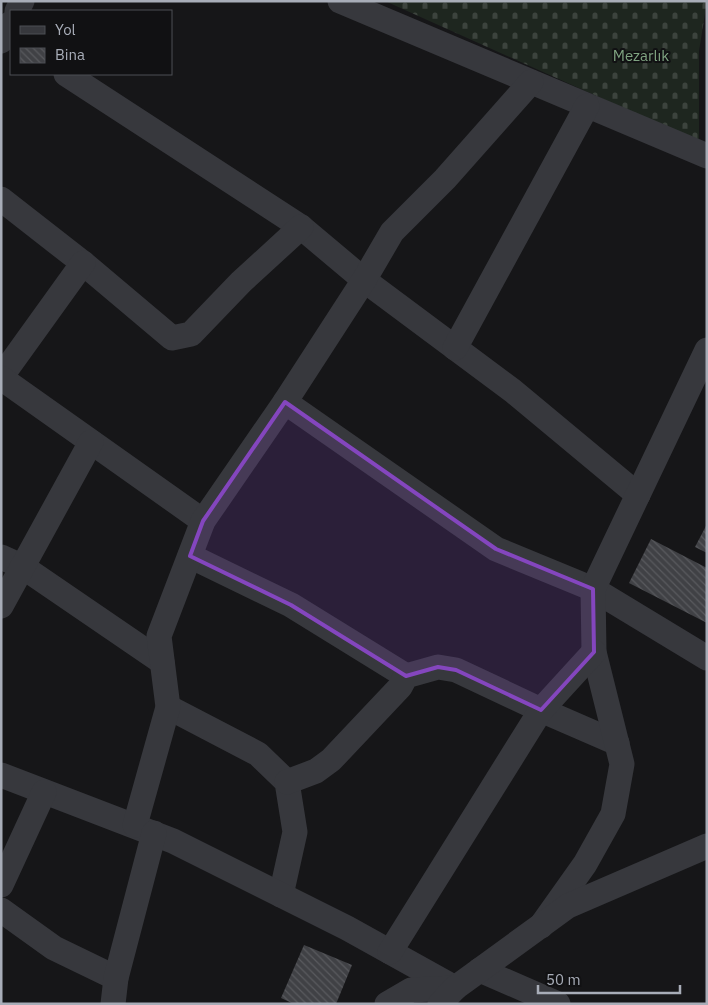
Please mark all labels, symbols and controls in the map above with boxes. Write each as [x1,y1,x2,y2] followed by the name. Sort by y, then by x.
[10,10,172,75] legend
[55,20,76,39] text: Yol
[55,45,85,64] text: Bina
[613,46,669,65] park label: Mezarlık
[538,962,680,994] scale bar
[546,970,581,989] text: 50 m

